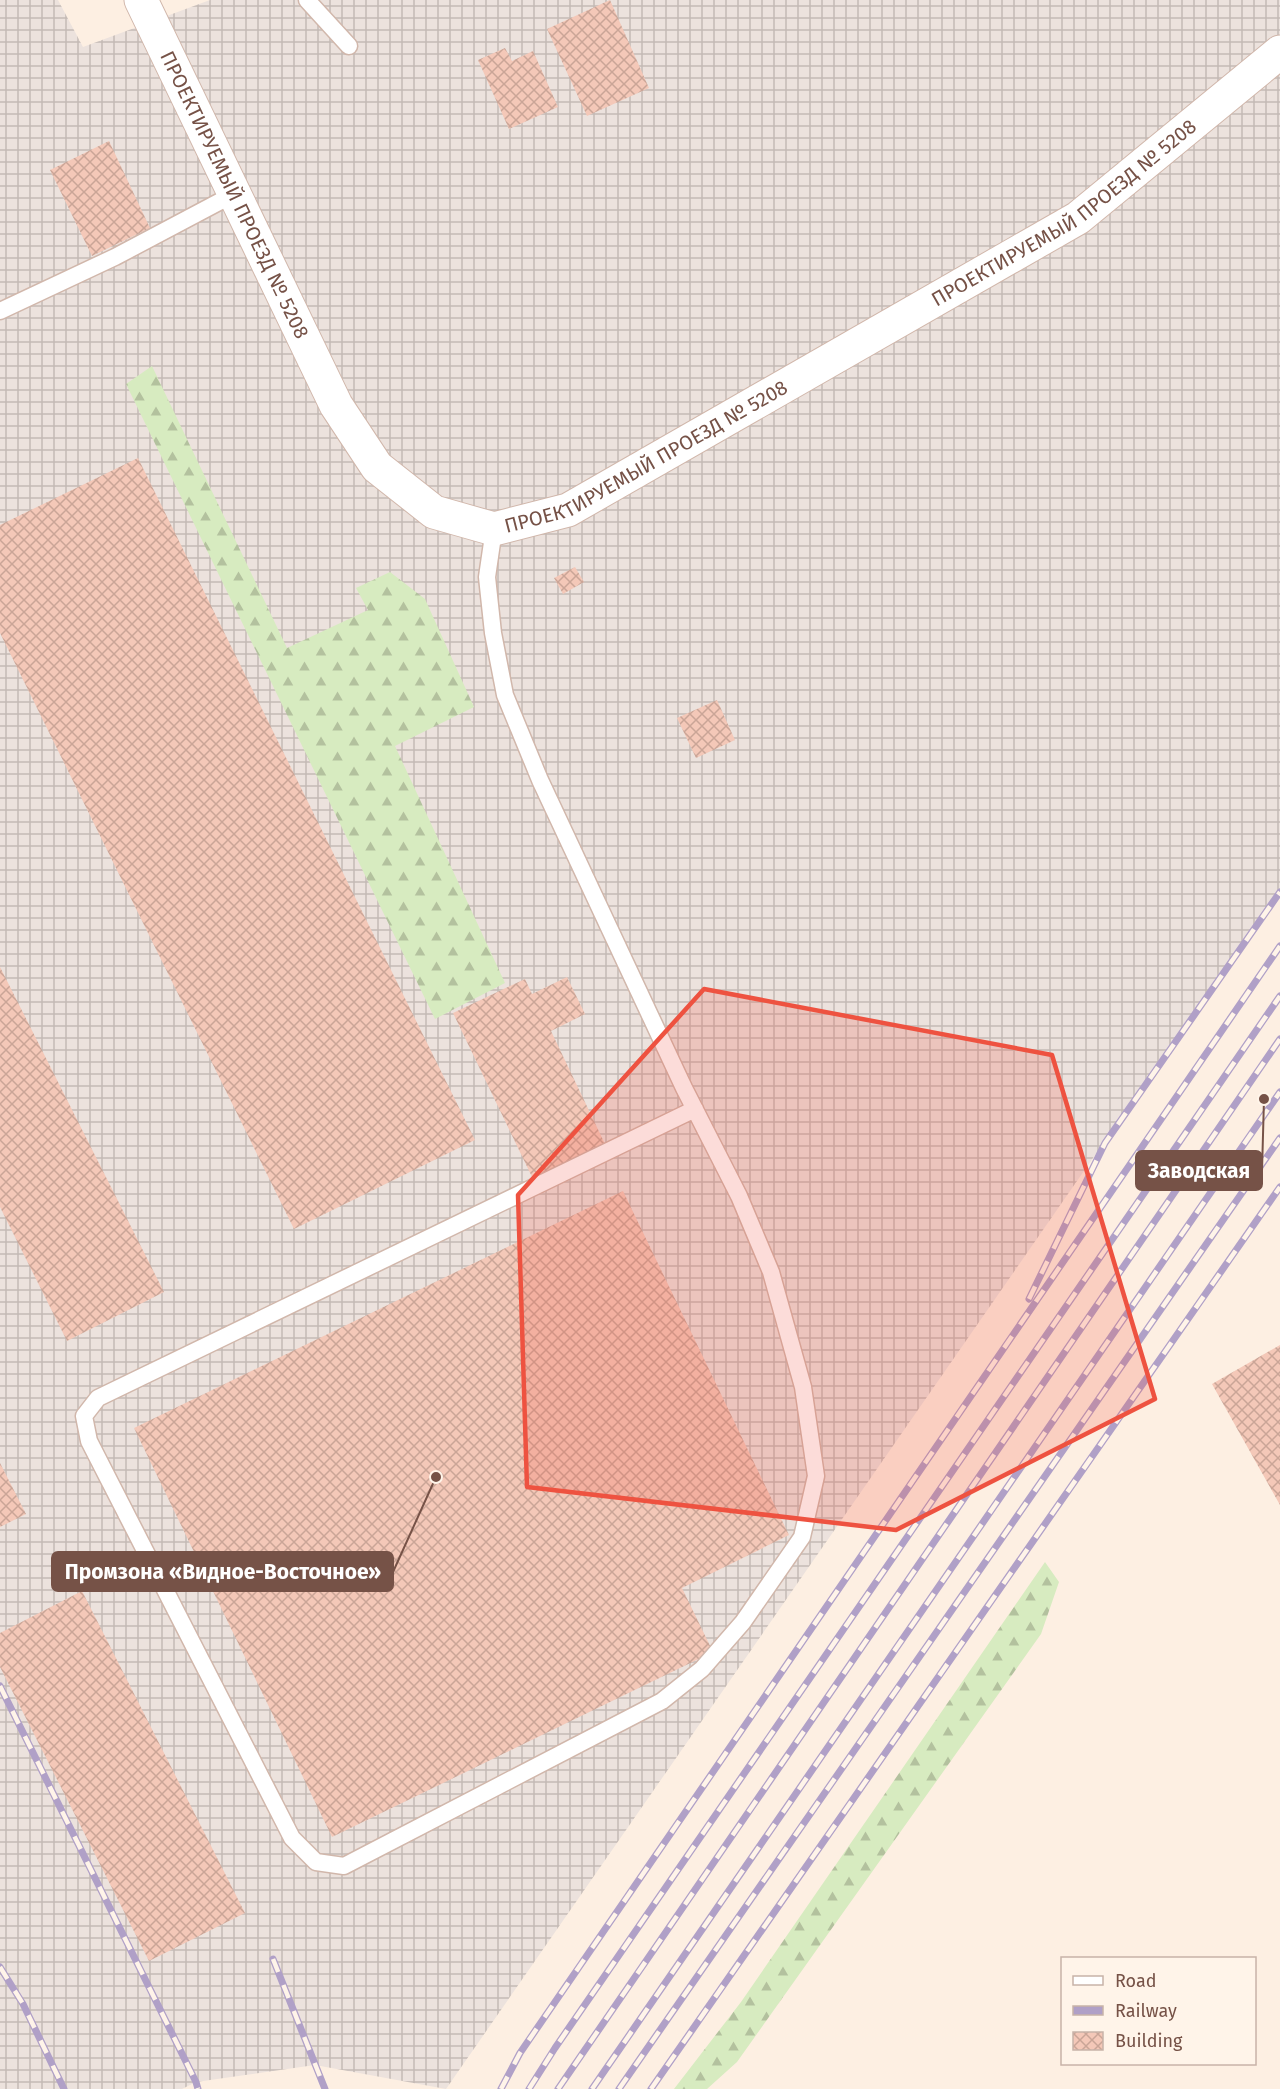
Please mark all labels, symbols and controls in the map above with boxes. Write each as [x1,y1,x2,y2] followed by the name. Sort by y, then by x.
[155,47,314,342] street label: ПРОЕКТИРУЕМЫЙ ПРОЕЗД № 5208
[927,114,1201,311] street label: ПРОЕКТИРУЕМЫЙ ПРОЕЗД № 5208
[502,375,792,538] street label: ПРОЕКТИРУЕМЫЙ ПРОЕЗД № 5208
[1136,1151,1262,1190] callout: Заводская
[1147,1158,1250,1184] text: Заводская
[52,1552,393,1591] callout: Промзона «Видное-Восточное»
[65,1559,381,1585] text: Промзона «Видное-Восточное»
[1061,1957,1256,2065] legend
[1115,1970,1157,1992] text: Road
[1115,2000,1177,2022] text: Railway
[1115,2030,1183,2052] text: Building

